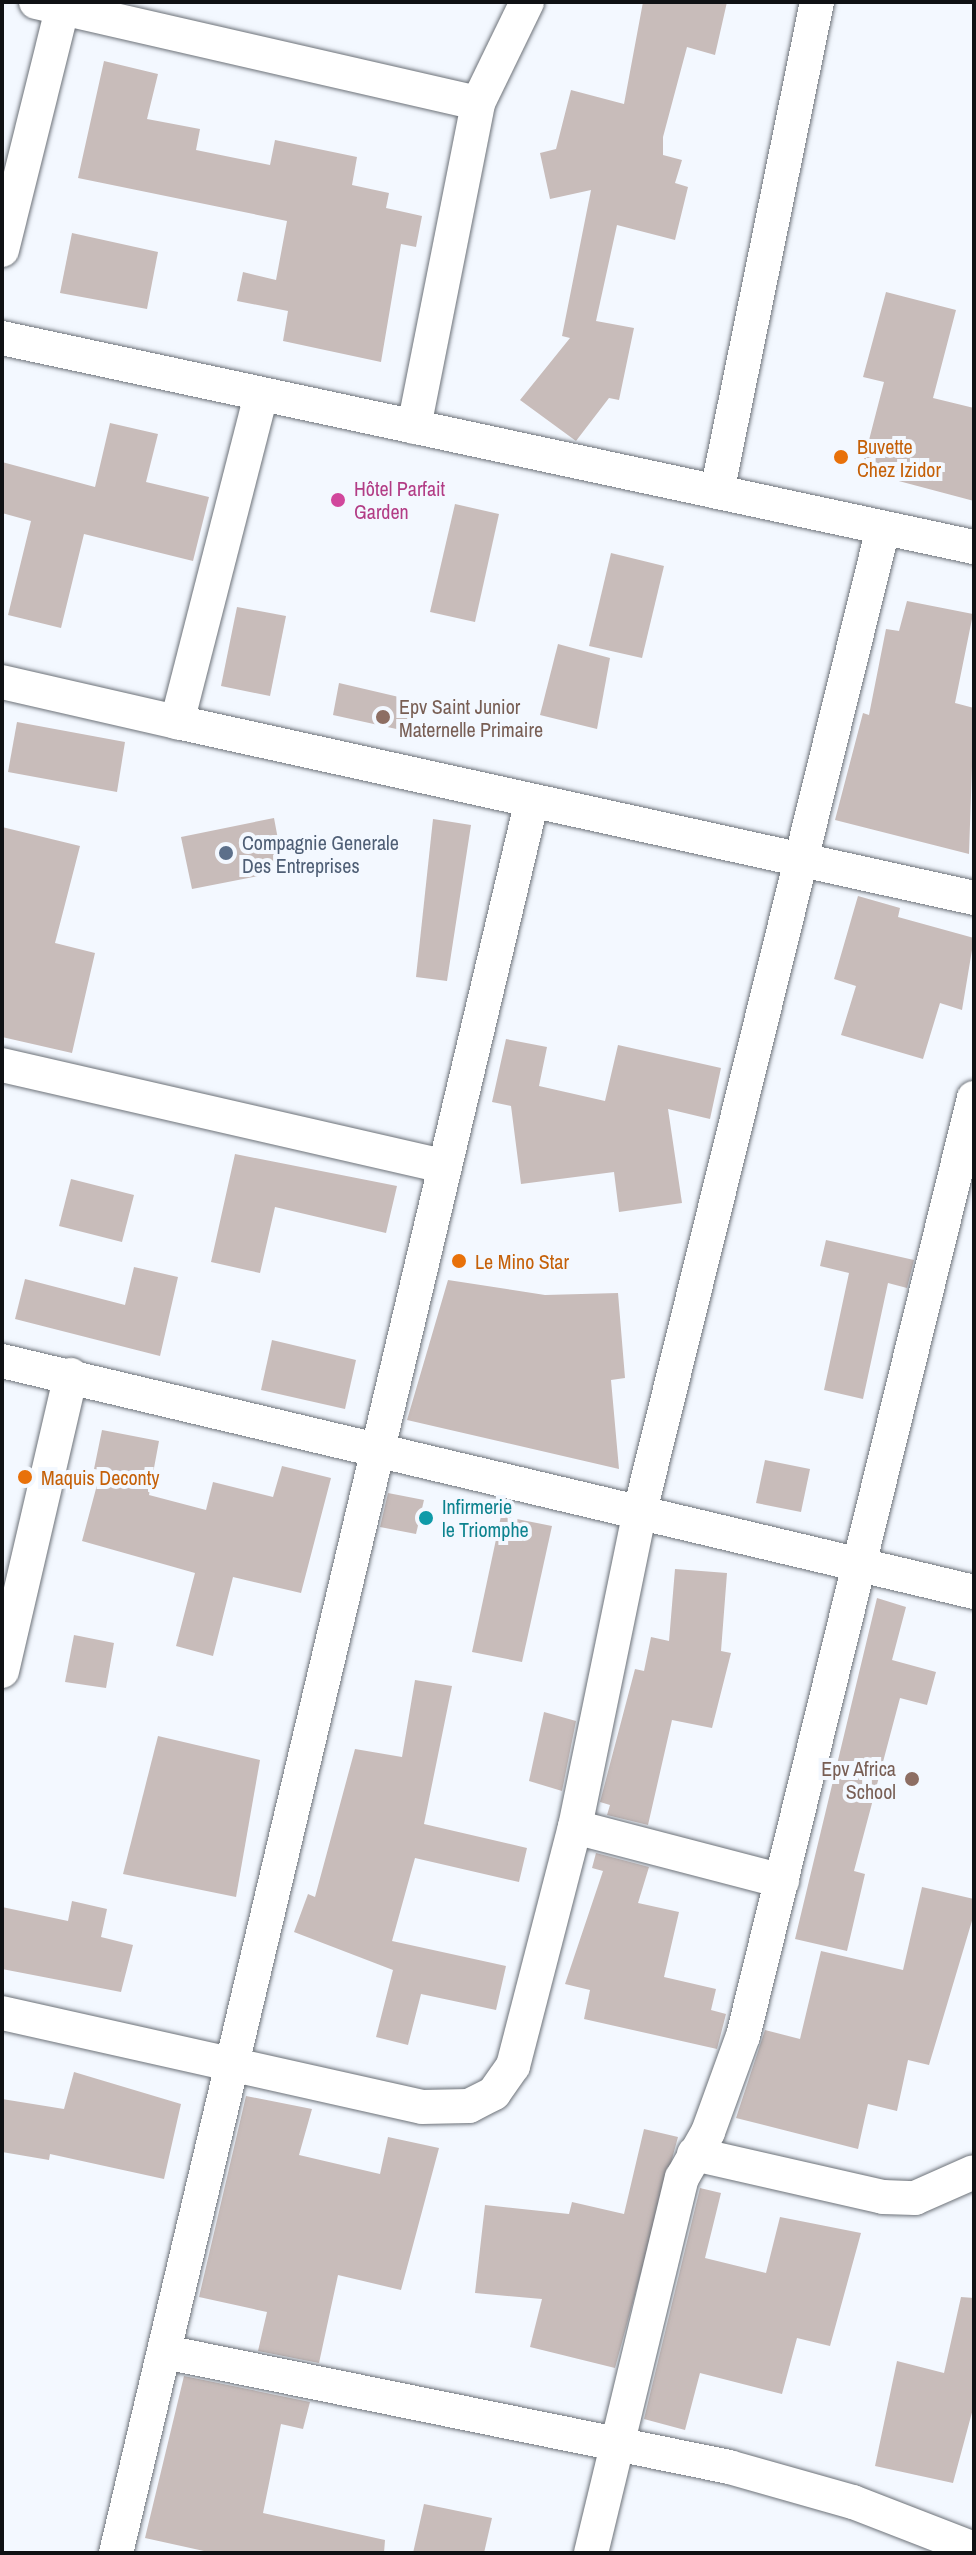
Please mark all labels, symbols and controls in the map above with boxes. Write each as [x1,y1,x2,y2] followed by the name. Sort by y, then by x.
[857,434,941,481] place label: Buvette Chez Izidor
[832,448,850,466] marker: Buvette Chez Izidor
[354,476,445,523] place label: Hôtel Parfait Garden
[329,491,347,509] marker: Hôtel Parfait Garden
[399,694,543,741] place label: Epv Saint Junior Maternelle Primaire
[374,708,392,726] marker: Epv Saint Junior Maternelle Primaire
[242,830,399,877] place label: Compagnie Generale Des Entreprises
[217,844,235,862] marker: Compagnie Generale Des Entreprises
[475,1249,569,1273] place label: Le Mino Star
[450,1252,468,1270] marker: Le Mino Star
[41,1465,159,1489] place label: Maquis Deconty
[16,1468,34,1486] marker: Maquis Deconty
[442,1494,529,1541] place label: Infirmerie le Triomphe
[417,1509,435,1527] marker: Infirmerie le Triomphe
[820,1756,896,1803] place label: Epv Africa School
[903,1770,921,1788] marker: Epv Africa School

